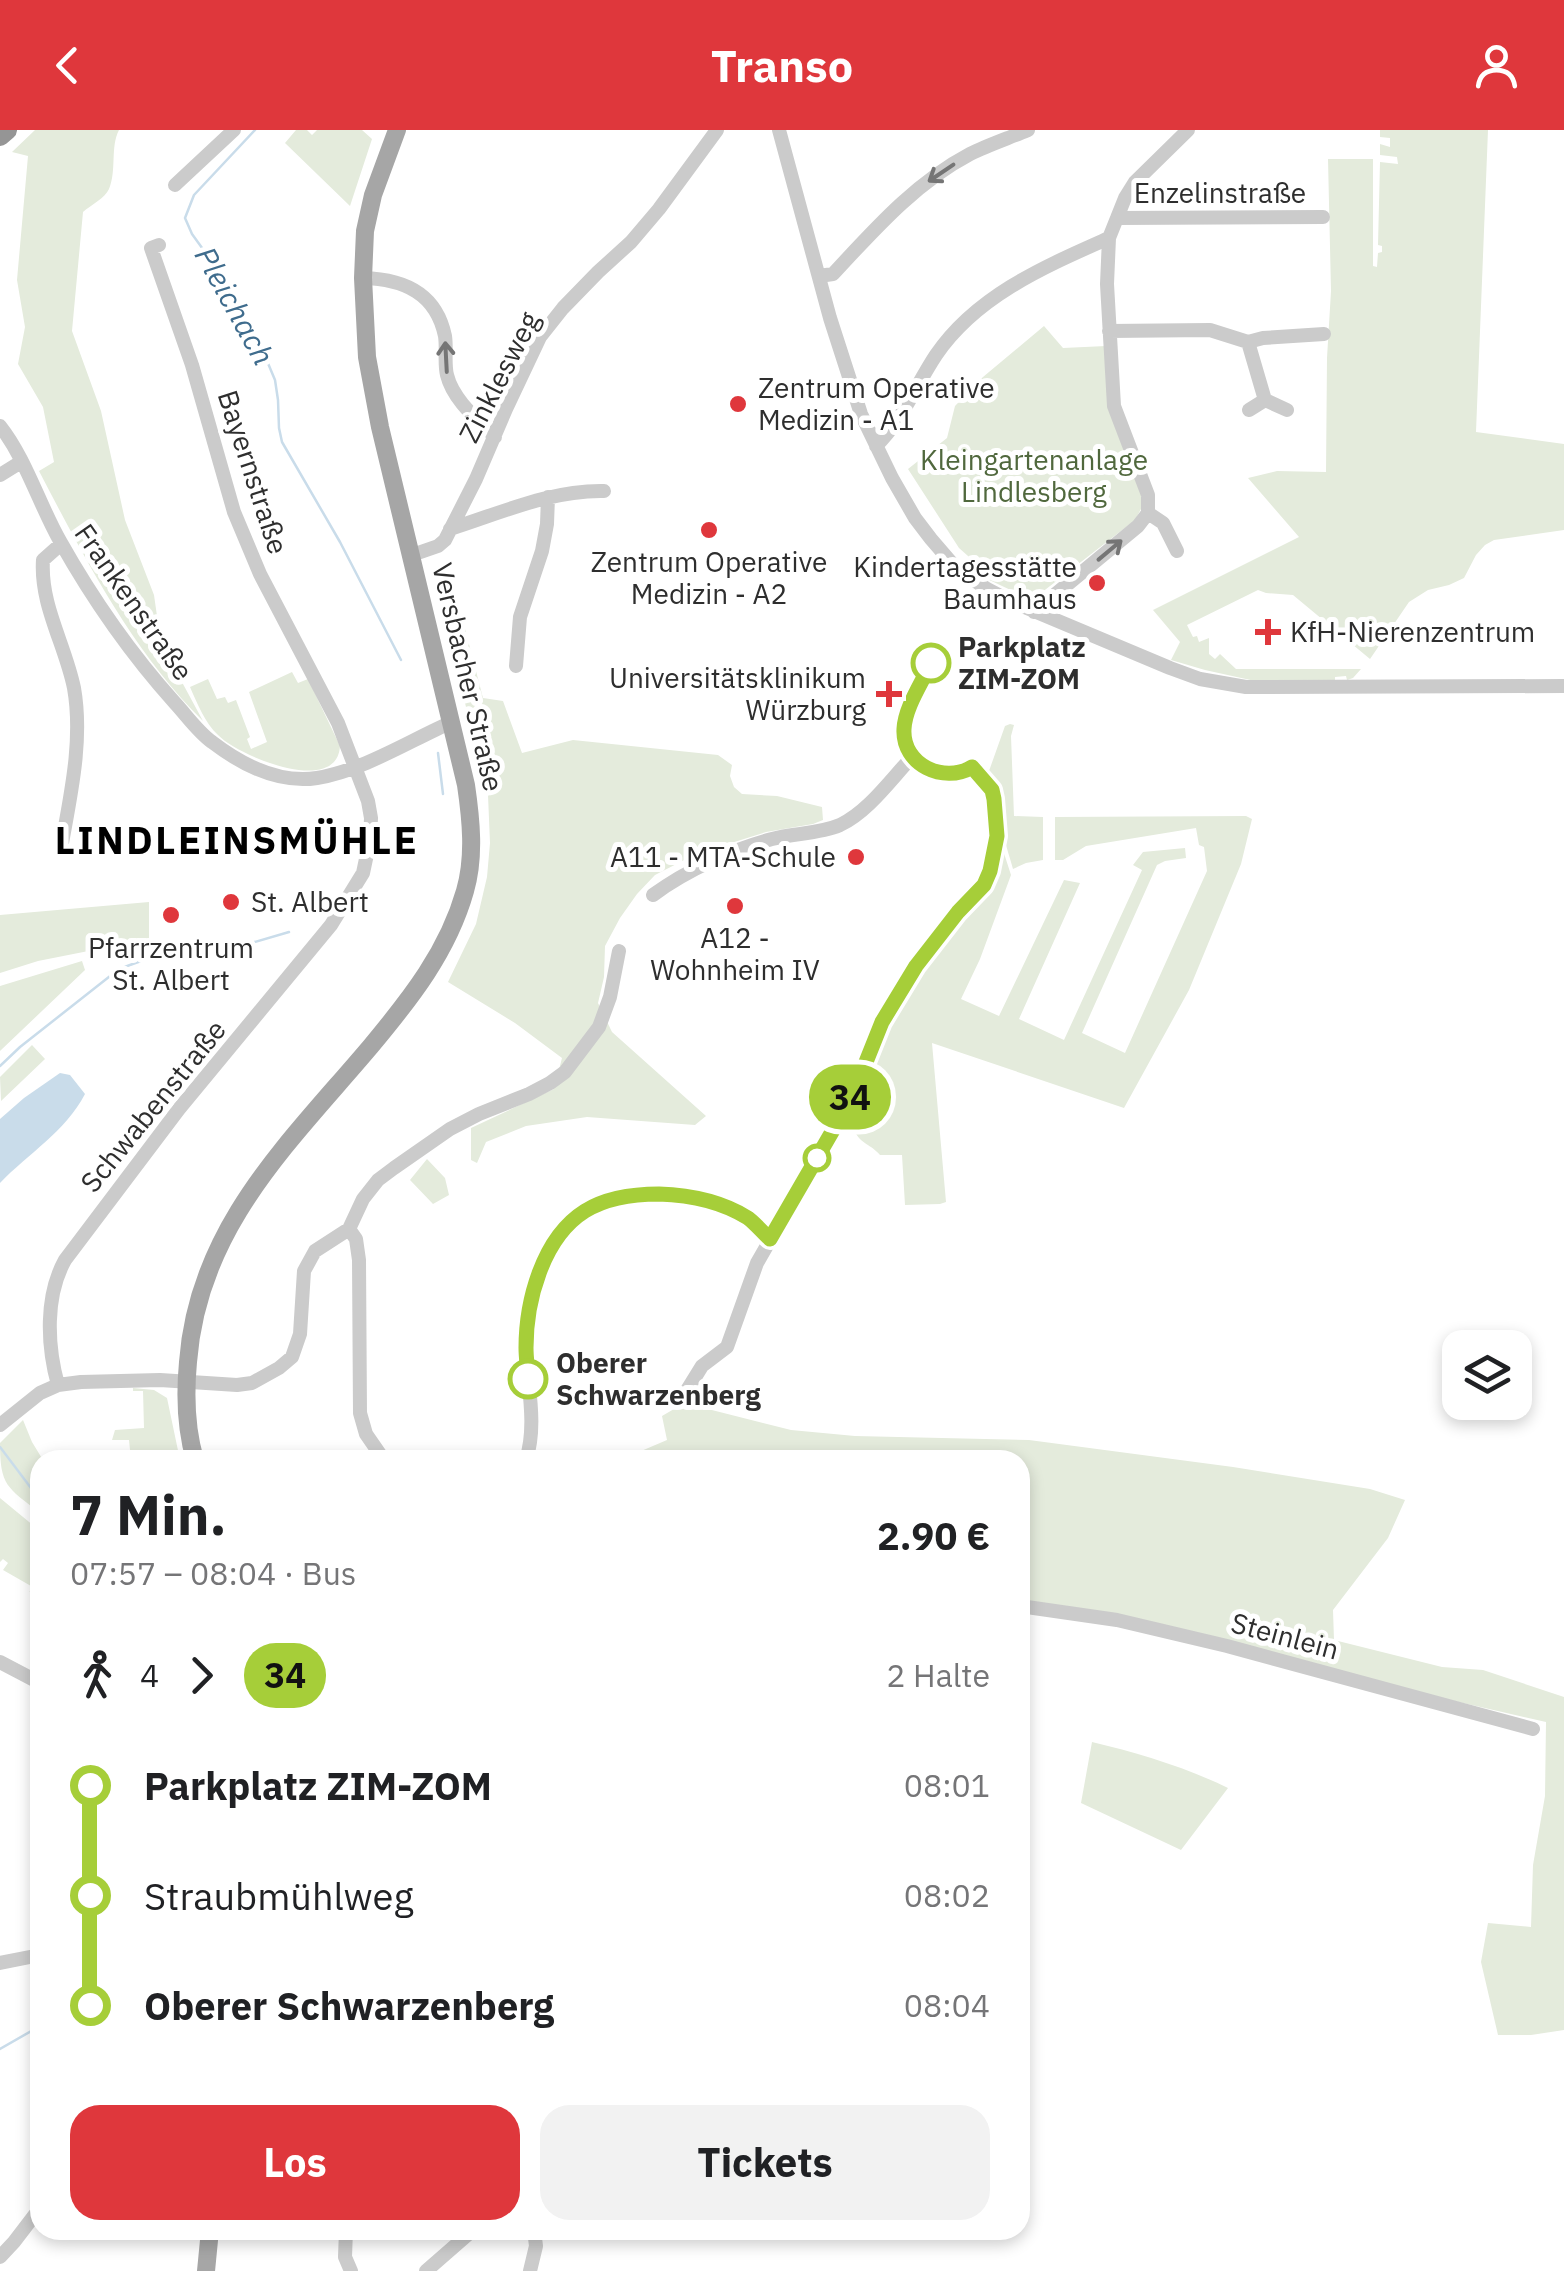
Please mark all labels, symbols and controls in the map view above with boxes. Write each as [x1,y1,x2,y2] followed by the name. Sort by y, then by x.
[711,36,853,94] text: Transo
[40,38,95,93] icon: back
[1469,38,1524,93] icon: person
[928,162,956,183] one-way arrow
[1134,174,1306,211] street label: Enzelinstraße
[187,239,284,371] water label: Pleichach
[450,305,547,448] street label: Zinklesweg
[436,341,455,373] one-way arrow
[758,369,995,438] place label: Zentrum Operative Medizin - A1
[210,385,297,558] street label: Bayernstraße
[727,393,749,415] marker: Zentrum Operative Medizin - A1
[920,441,1148,510] park label: Kleingartenanlage Lindlesberg
[67,516,202,687] street label: Frankenstraße
[698,519,720,541] marker: Zentrum Operative Medizin - A2
[1096,540,1122,562] one-way arrow
[591,543,827,612] place label: Zentrum Operative Medizin - A2
[853,548,1077,617] place label: Kindertagesstätte Baumhaus
[424,559,513,795] street label: Versbacher Straße
[1086,572,1108,594] marker: Kindertagesstätte Baumhaus
[1290,613,1535,650] place label: KfH-Nierenzentrum
[1255,619,1281,645] marker: KfH-Nierenzentrum
[958,628,1086,697] place label: Parkplatz ZIM-ZOM
[912,644,950,682] marker: Parkplatz ZIM-ZOM
[609,659,866,728] place label: Universitätsklinikum Würzburg
[876,681,902,707] marker: Universitätsklinikum Würzburg
[55,815,419,864] district label: LINDLEINSMÜHLE
[610,838,836,875] place label: A11 - MTA-Schule
[845,846,867,868] marker: A11 - MTA-Schule
[251,883,369,920] place label: St. Albert
[220,891,242,913] marker: St. Albert
[724,895,746,917] marker: A12 - Wohnheim IV
[160,904,182,926] marker: Pfarrzentrum St. Albert
[650,919,820,988] place label: A12 - Wohnheim IV
[88,929,254,998] place label: Pfarrzentrum St. Albert
[72,1012,234,1200] street label: Schwabenstraße
[805,1064,895,1130] line badge: 34
[829,1074,871,1120] text: 34
[804,1145,830,1171] unlabelled marker
[1442,1330,1532,1420] map controls
[1442,1330,1532,1420] button: layers
[556,1344,761,1413] place label: Oberer Schwarzenberg
[509,1360,547,1398] marker: Oberer Schwarzenberg
[70,1479,227,1550] text: 7 Min.
[877,1511,990,1560] text: 2.90 €
[70,1552,356,1594] text: 07:57 – 08:04 · Bus
[1227,1603,1343,1668] street label: Steinlein
[70,1648,125,1703] icon: walk
[174,1648,229,1703] icon: forward
[264,1652,306,1698] text: 34
[140,1654,159,1696] text: 4
[886,1654,990,1696] text: 2 Halte
[144,1761,492,1810] text: Parkplatz ZIM-ZOM
[904,1764,990,1806] text: 08:01
[144,1871,414,1920] text: Straubmühlweg
[904,1874,990,1916] text: 08:02
[144,1981,554,2030] text: Oberer Schwarzenberg
[904,1984,990,2026] text: 08:04
[70,2105,520,2220] button: Los
[540,2105,990,2220] button: Tickets

